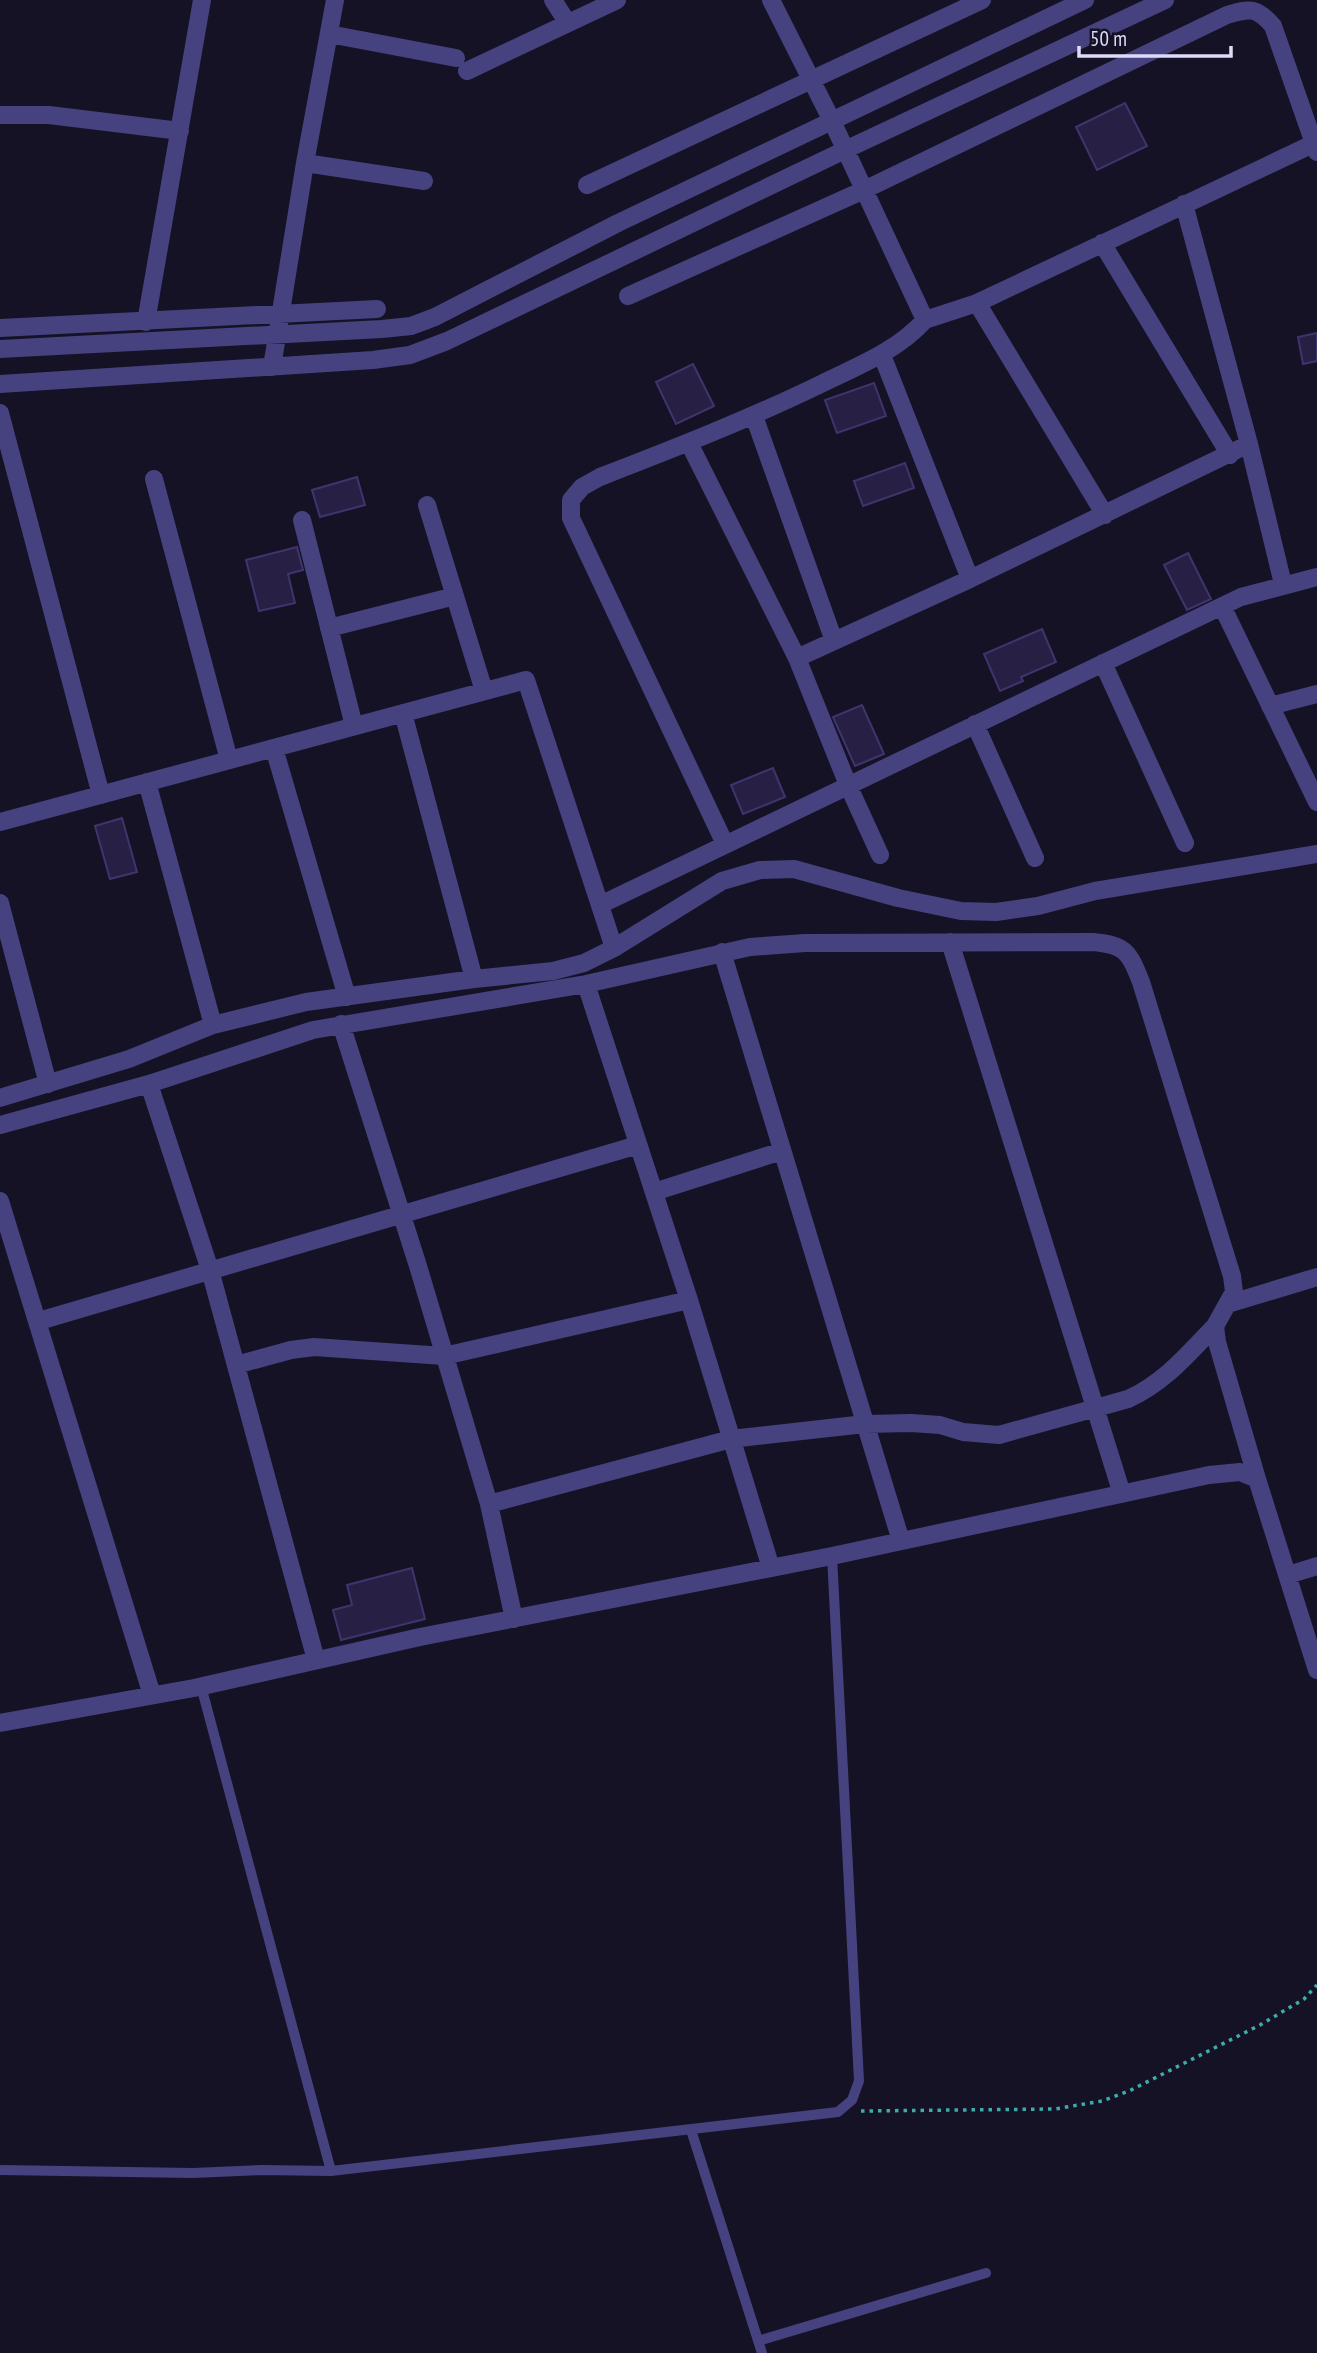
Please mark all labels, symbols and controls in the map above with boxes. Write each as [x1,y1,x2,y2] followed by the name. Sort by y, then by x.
[1079,14,1231,58] scale bar
[1090,25,1127,52] text: 50 m

